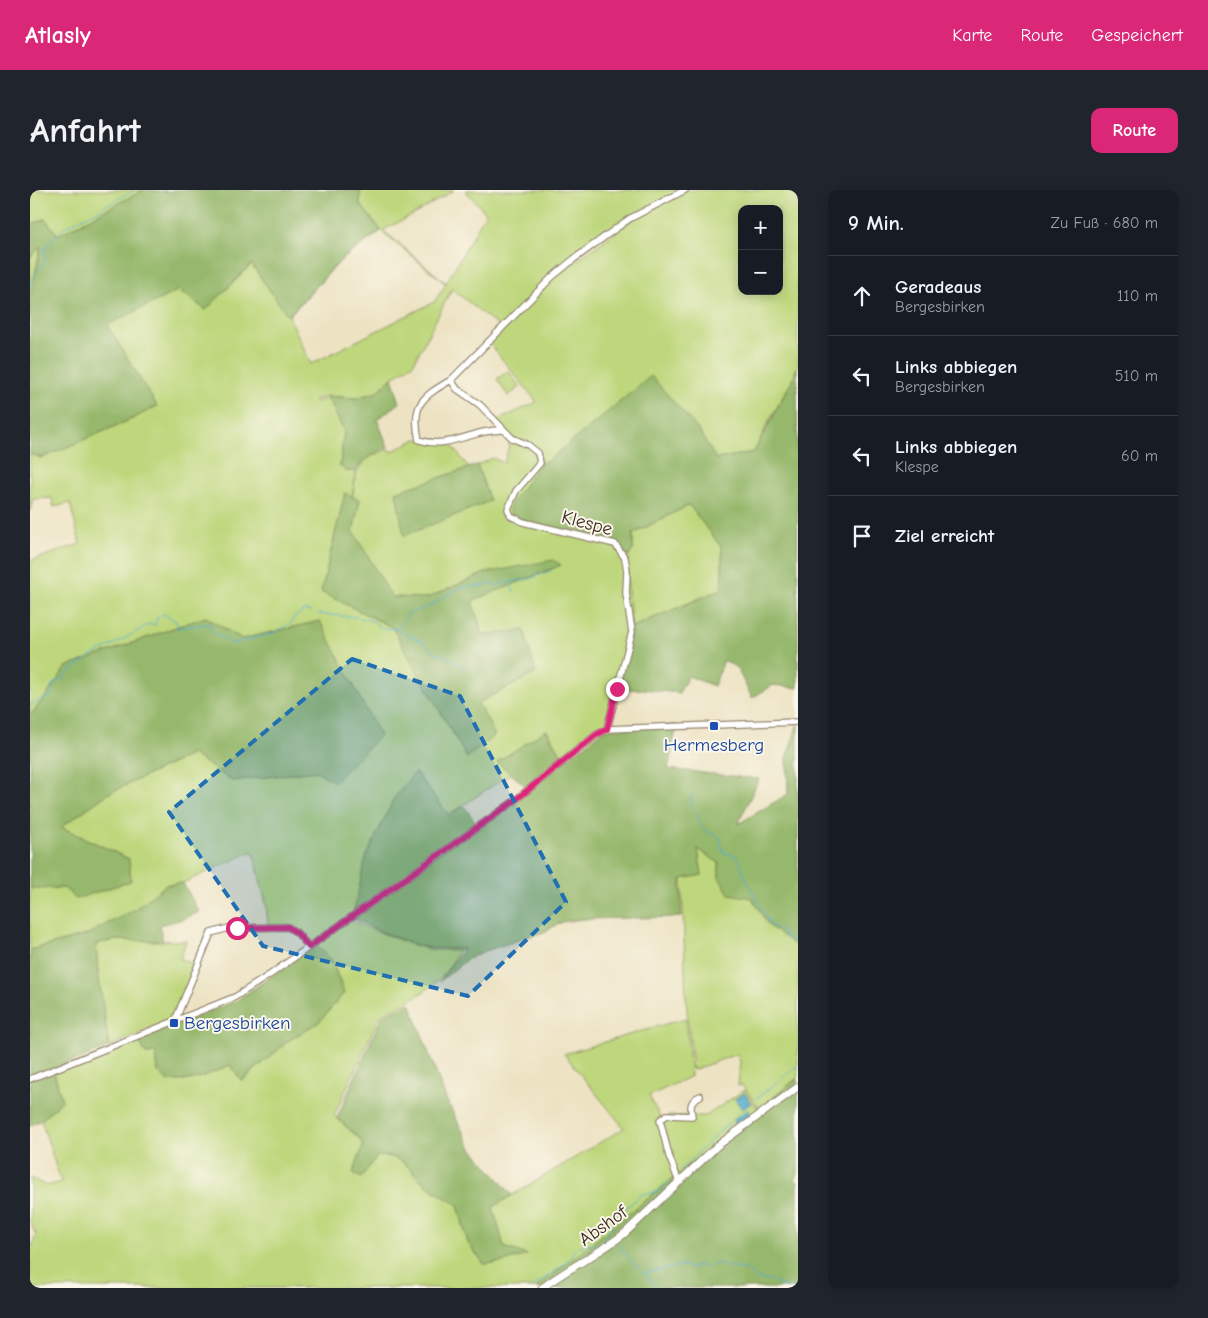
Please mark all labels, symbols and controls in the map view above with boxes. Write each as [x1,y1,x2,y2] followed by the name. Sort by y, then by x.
[25,21,91,49] text: Atlasly
[952,25,992,46] text: Karte
[1020,25,1063,46] text: Route
[1091,25,1183,46] text: Gespeichert
[1091,108,1178,153] button: Route
[30,110,141,151] text: Anfahrt
[738,205,783,295] map controls
[738,205,783,250] button: +
[848,211,904,235] text: 9 Min.
[1051,214,1158,232] text: Zu Fuß · 680 m
[738,250,783,295] button: −
[895,276,981,298] text: Geradeaus
[848,282,876,310] icon: ahead
[1117,287,1158,305] text: 110 m
[895,298,985,316] text: Bergesbirken
[895,356,1017,378] text: Links abbiegen
[848,362,876,390] icon: left
[1115,367,1158,385] text: 510 m
[895,378,985,396] text: Bergesbirken
[895,436,1017,458] text: Links abbiegen
[848,442,876,470] icon: left
[1121,447,1158,465] text: 60 m
[895,458,939,476] text: Klespe
[559,506,615,540] street label: Klespe
[848,522,876,550] icon: arrive
[895,525,994,547] text: Ziel erreicht
[606,678,629,701] route end
[708,720,720,732] marker: Hermesberg
[664,734,764,756] place label: Hermesberg
[226,917,249,940] route start
[184,1012,291,1034] place label: Bergesbirken
[168,1017,180,1029] marker: Bergesbirken
[575,1200,633,1251] street label: Abshof

